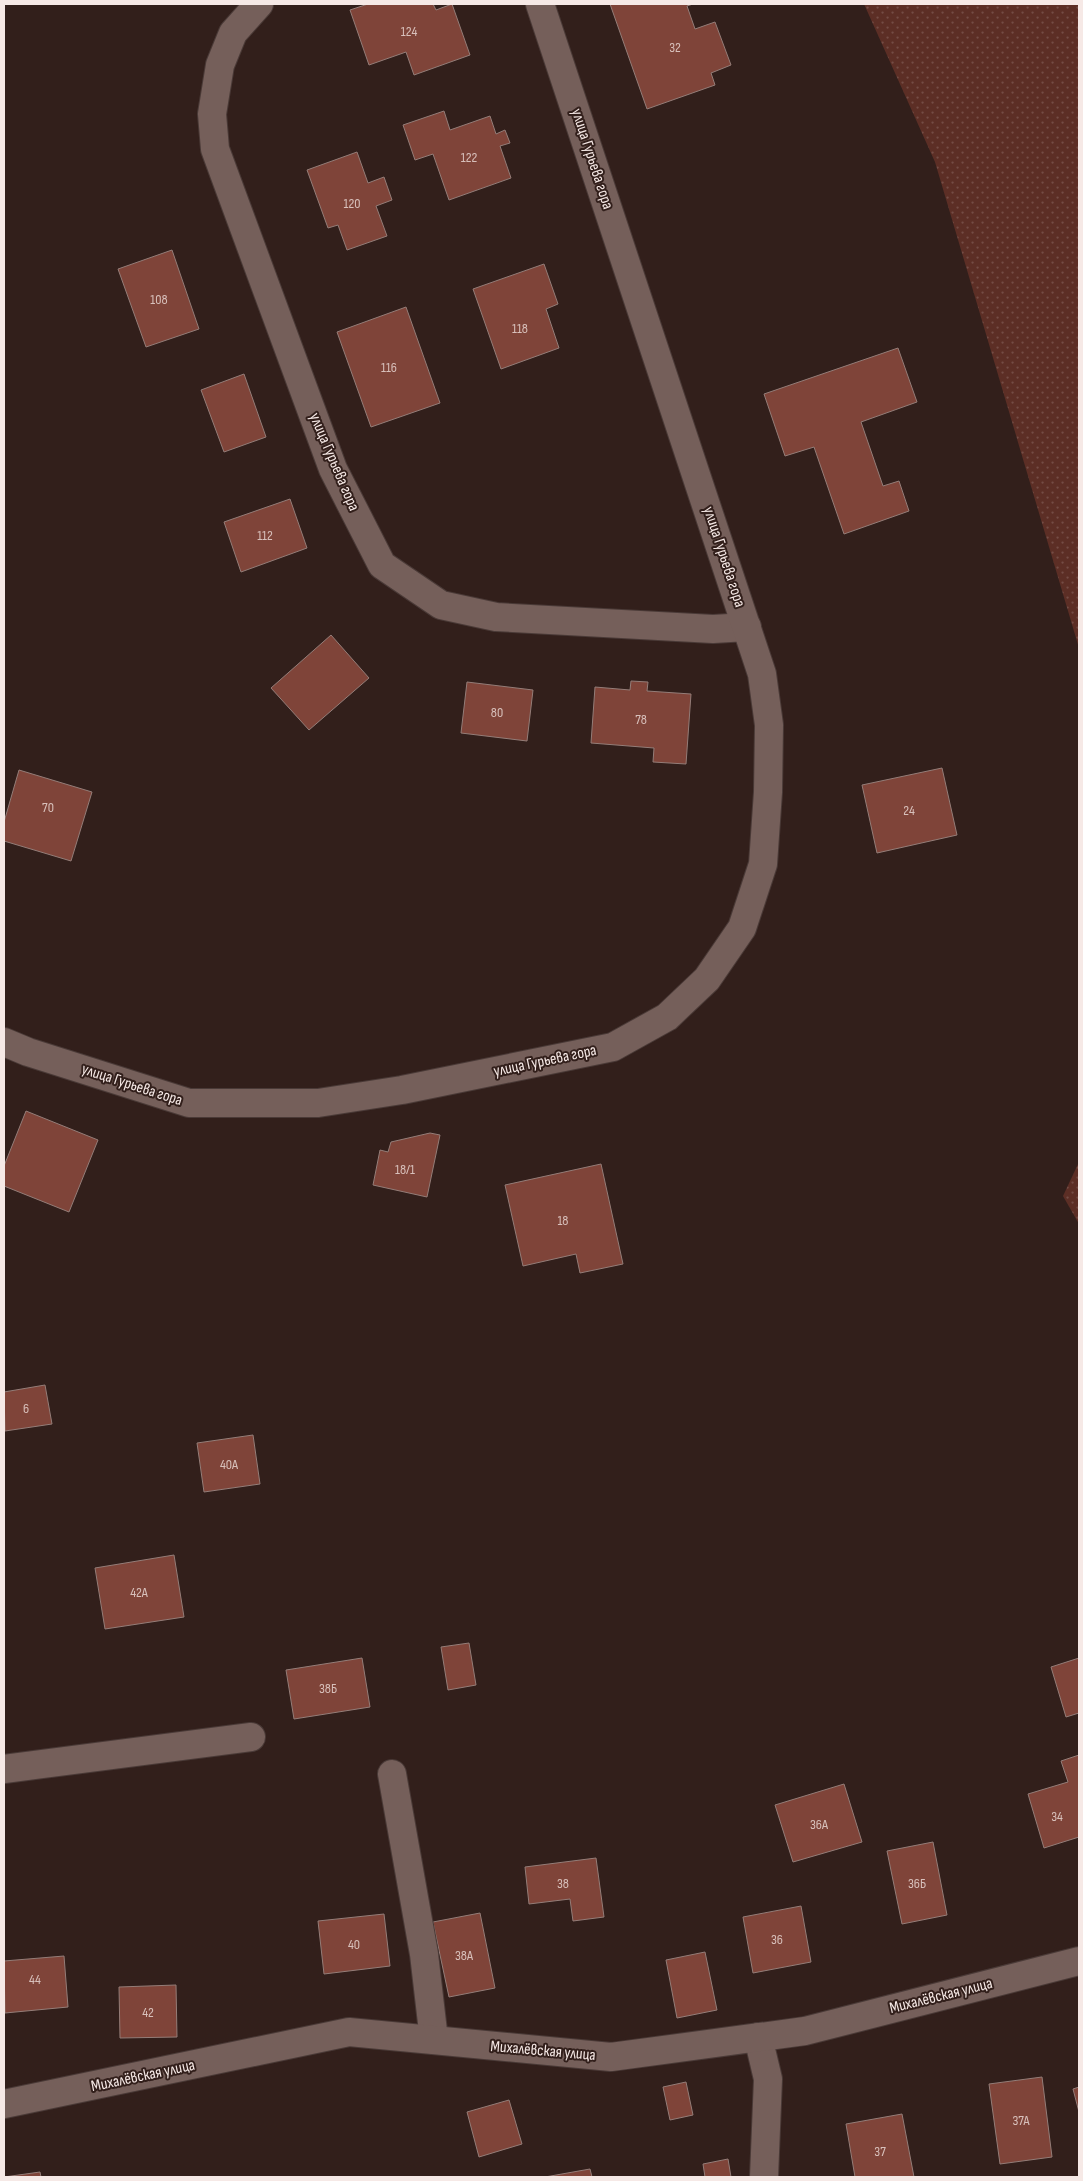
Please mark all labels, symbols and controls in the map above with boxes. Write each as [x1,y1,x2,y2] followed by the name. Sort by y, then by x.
[401,23,417,40] house number: 124
[669,39,681,56] house number: 32
[567,106,617,212] street label: улица Гурьева гора
[461,149,478,166] house number: 122
[343,195,361,212] house number: 120
[150,291,168,308] house number: 108
[512,320,528,337] house number: 118
[381,359,397,376] house number: 116
[305,410,363,514] street label: улица Гурьева гора
[699,504,749,610] street label: улица Гурьева гора
[257,527,273,544] house number: 112
[491,704,503,721] house number: 80
[635,711,647,728] house number: 78
[42,799,54,816] house number: 70
[903,802,915,819] house number: 24
[492,1041,598,1081] street label: улица Гурьева гора
[79,1060,185,1110] street label: улица Гурьева гора
[395,1161,415,1178] house number: 18/1
[557,1212,569,1229] house number: 18
[23,1400,29,1417] house number: 6
[220,1456,239,1473] house number: 40А
[130,1584,149,1601] house number: 42А
[319,1680,337,1697] house number: 38Б
[1051,1808,1063,1825] house number: 34
[810,1816,829,1833] house number: 36А
[557,1875,569,1892] house number: 38
[908,1875,926,1892] house number: 36Б
[771,1931,783,1948] house number: 36
[348,1936,360,1953] house number: 40
[455,1947,474,1964] house number: 38А
[29,1971,41,1988] house number: 44
[888,1974,994,2018] street label: Михалёвская улица
[142,2004,154,2021] house number: 42
[490,2037,596,2065] street label: Михалёвская улица
[89,2056,197,2096] street label: Михалёвская улица
[1012,2112,1031,2129] house number: 37А
[874,2143,886,2160] house number: 37

